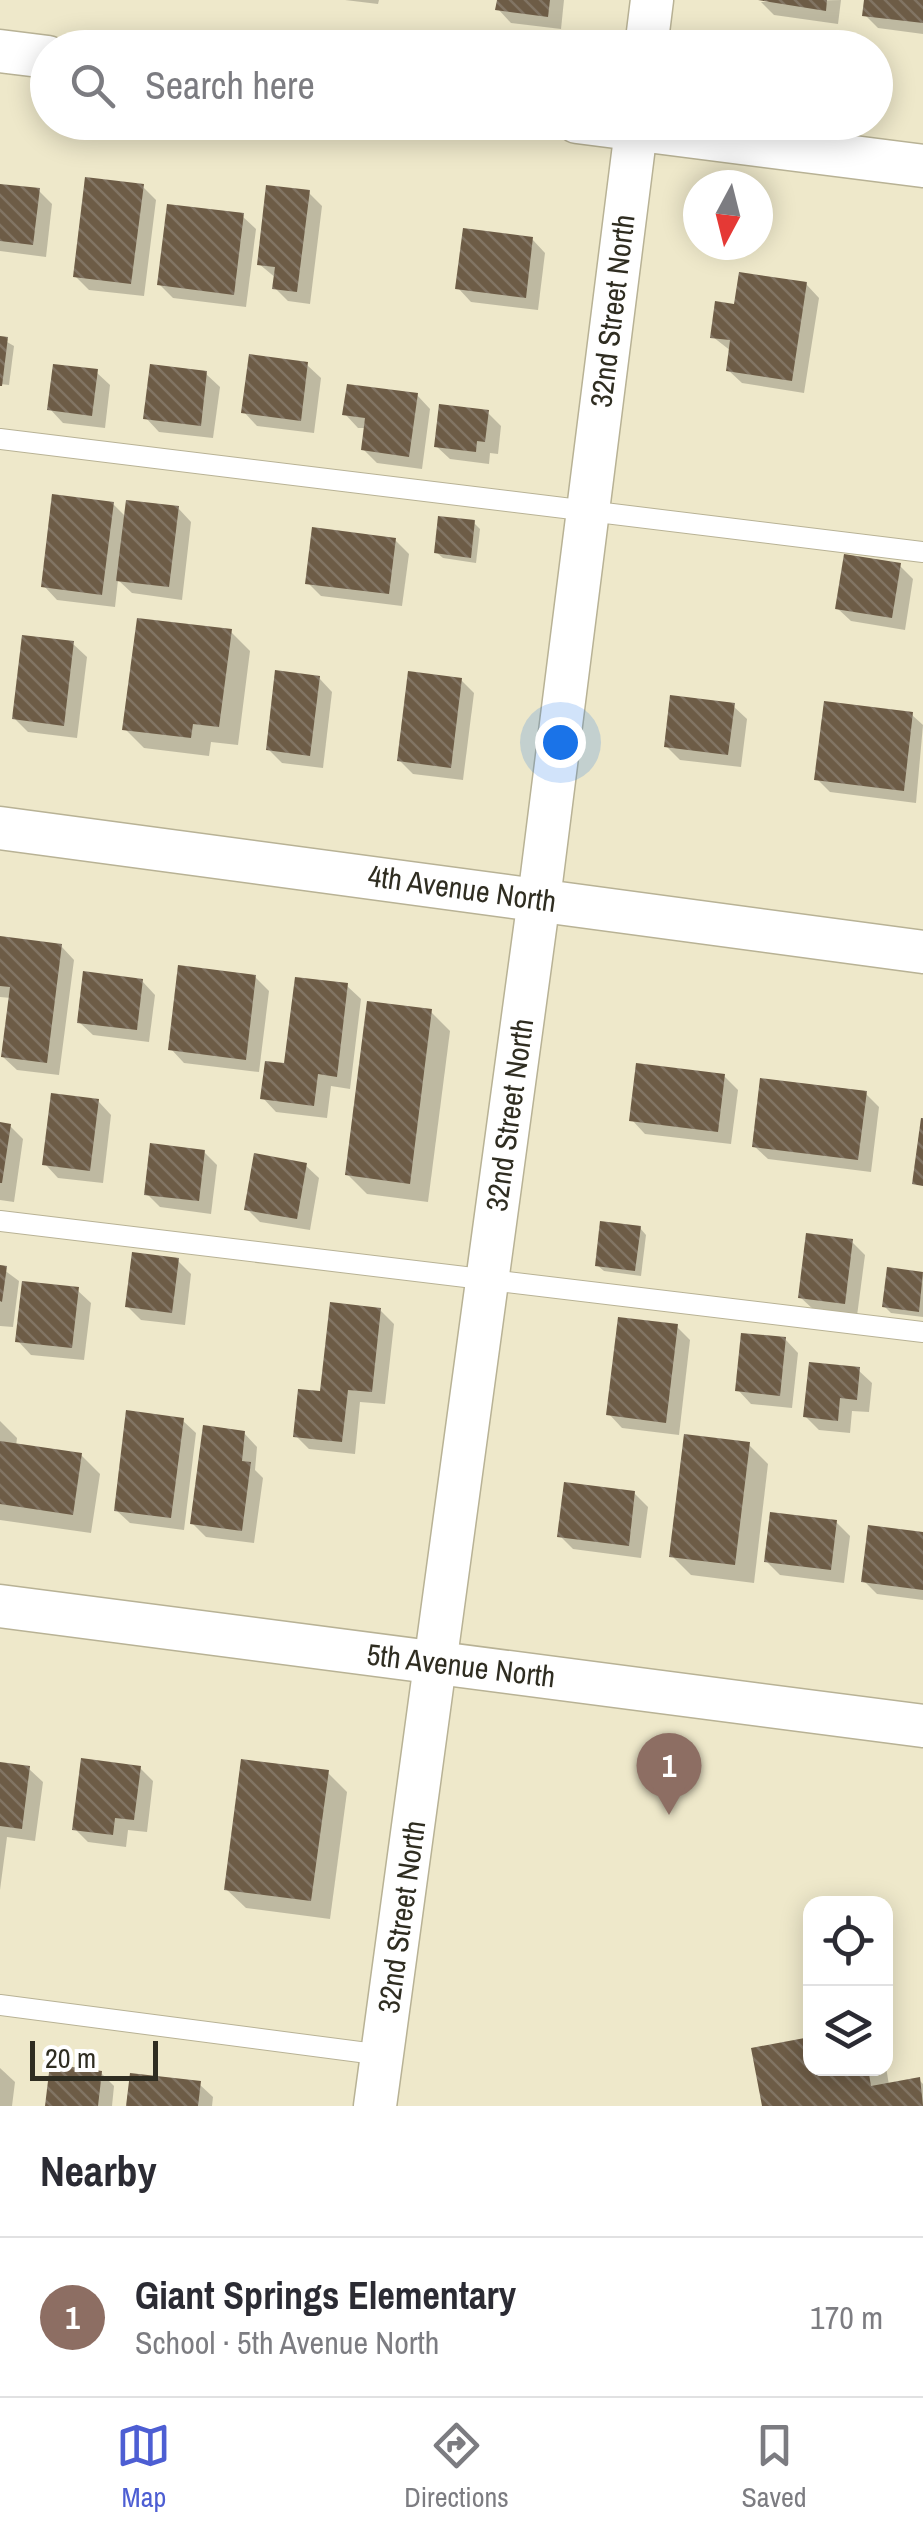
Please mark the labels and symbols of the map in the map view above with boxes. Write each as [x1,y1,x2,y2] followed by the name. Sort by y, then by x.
[683,170,773,260] north arrow
[580,212,644,410] street label: 32nd Street North
[535,717,586,768] your location
[365,855,559,921] street label: 4th Avenue North
[476,1016,542,1214] street label: 32nd Street North
[365,1634,558,1696] street label: 5th Avenue North
[636,1732,702,1815] pin: 1
[368,1818,434,2016] street label: 32nd Street North
[30,2036,158,2080] scale bar

